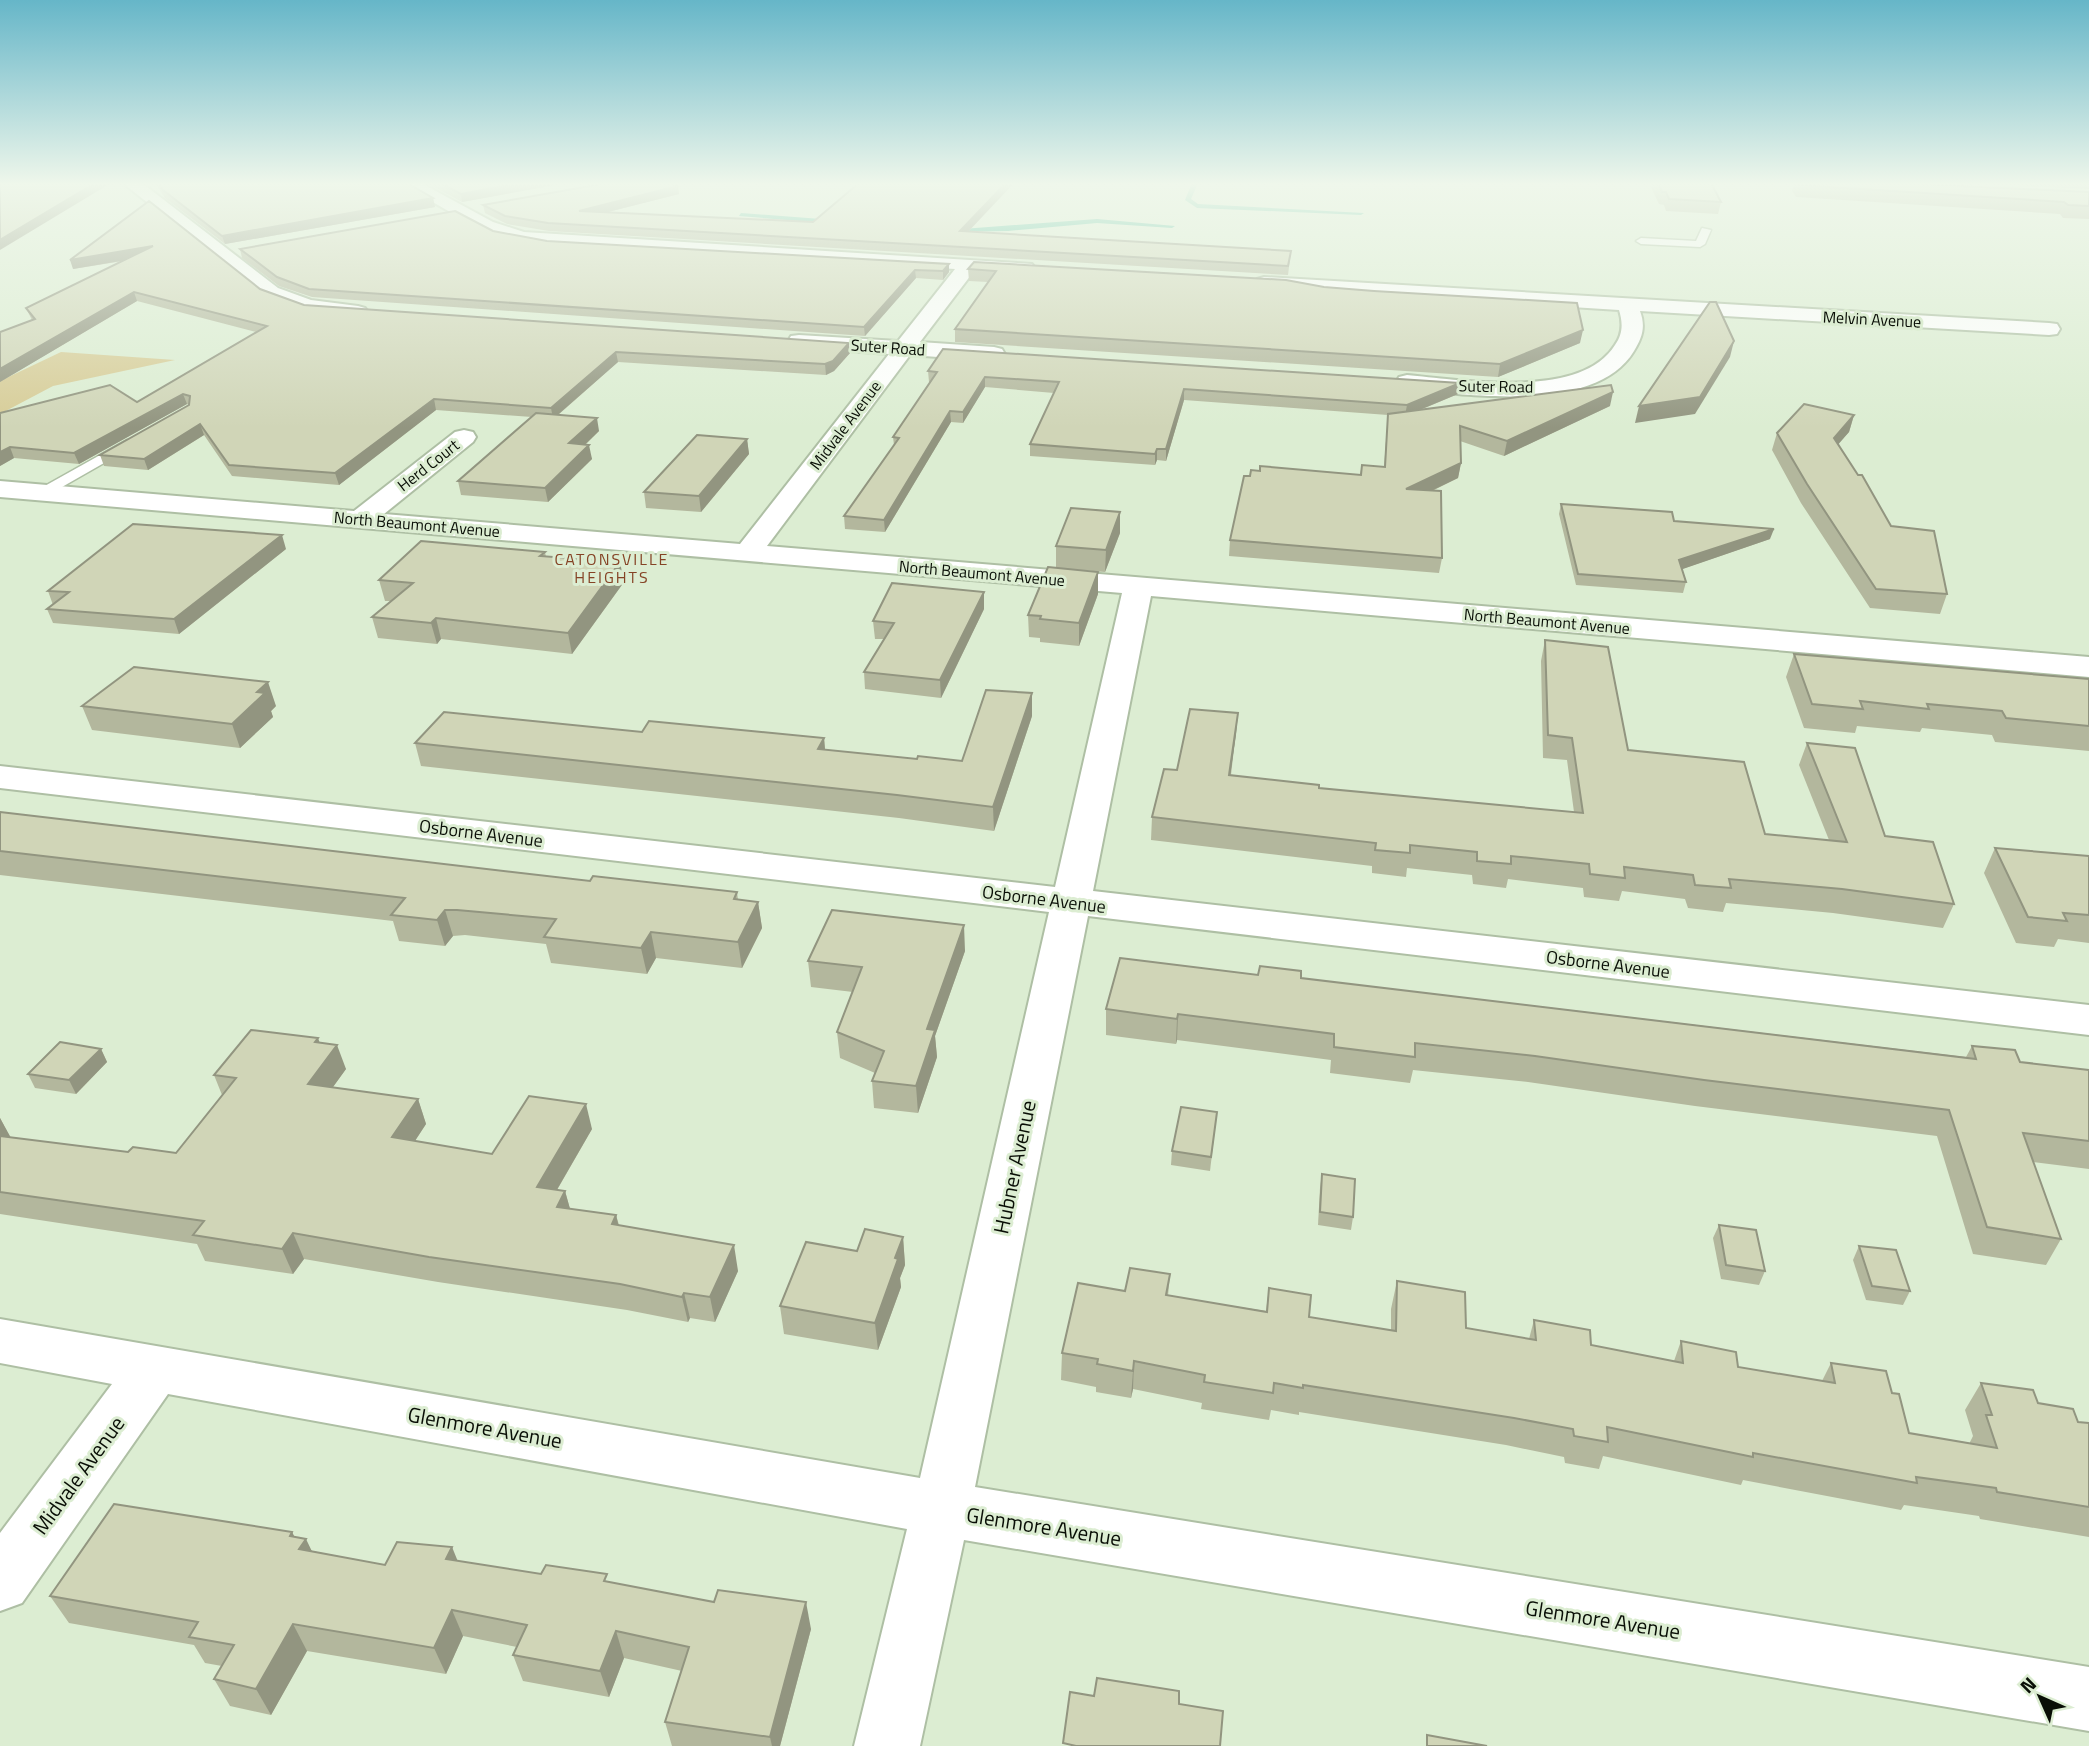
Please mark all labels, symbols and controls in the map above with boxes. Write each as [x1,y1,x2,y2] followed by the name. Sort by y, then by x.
[1822,304,1922,334] street label: Melvin Avenue
[850,332,926,362] street label: Suter Road
[1459,373,1533,399] street label: Suter Road
[803,375,887,475] street label: Midvale Avenue
[392,433,464,497] street label: Herd Court
[333,505,501,543] street label: North Beaumont Avenue
[555,547,669,589] district label: CATONSVILLE HEIGHTS
[898,554,1066,592] street label: North Beaumont Avenue
[1463,602,1631,640] street label: North Beaumont Avenue
[418,812,544,854] street label: Osborne Avenue
[981,878,1107,920] street label: Osborne Avenue
[1545,943,1671,985] street label: Osborne Avenue
[984,1097,1044,1237] street label: Hubner Avenue
[405,1398,565,1456] street label: Glenmore Avenue
[24,1409,132,1541] street label: Midvale Avenue
[964,1498,1124,1554] street label: Glenmore Avenue
[1523,1591,1683,1647] street label: Glenmore Avenue
[2005,1662,2075,1732] north arrow
[2013,1670,2043,1700] text: N

